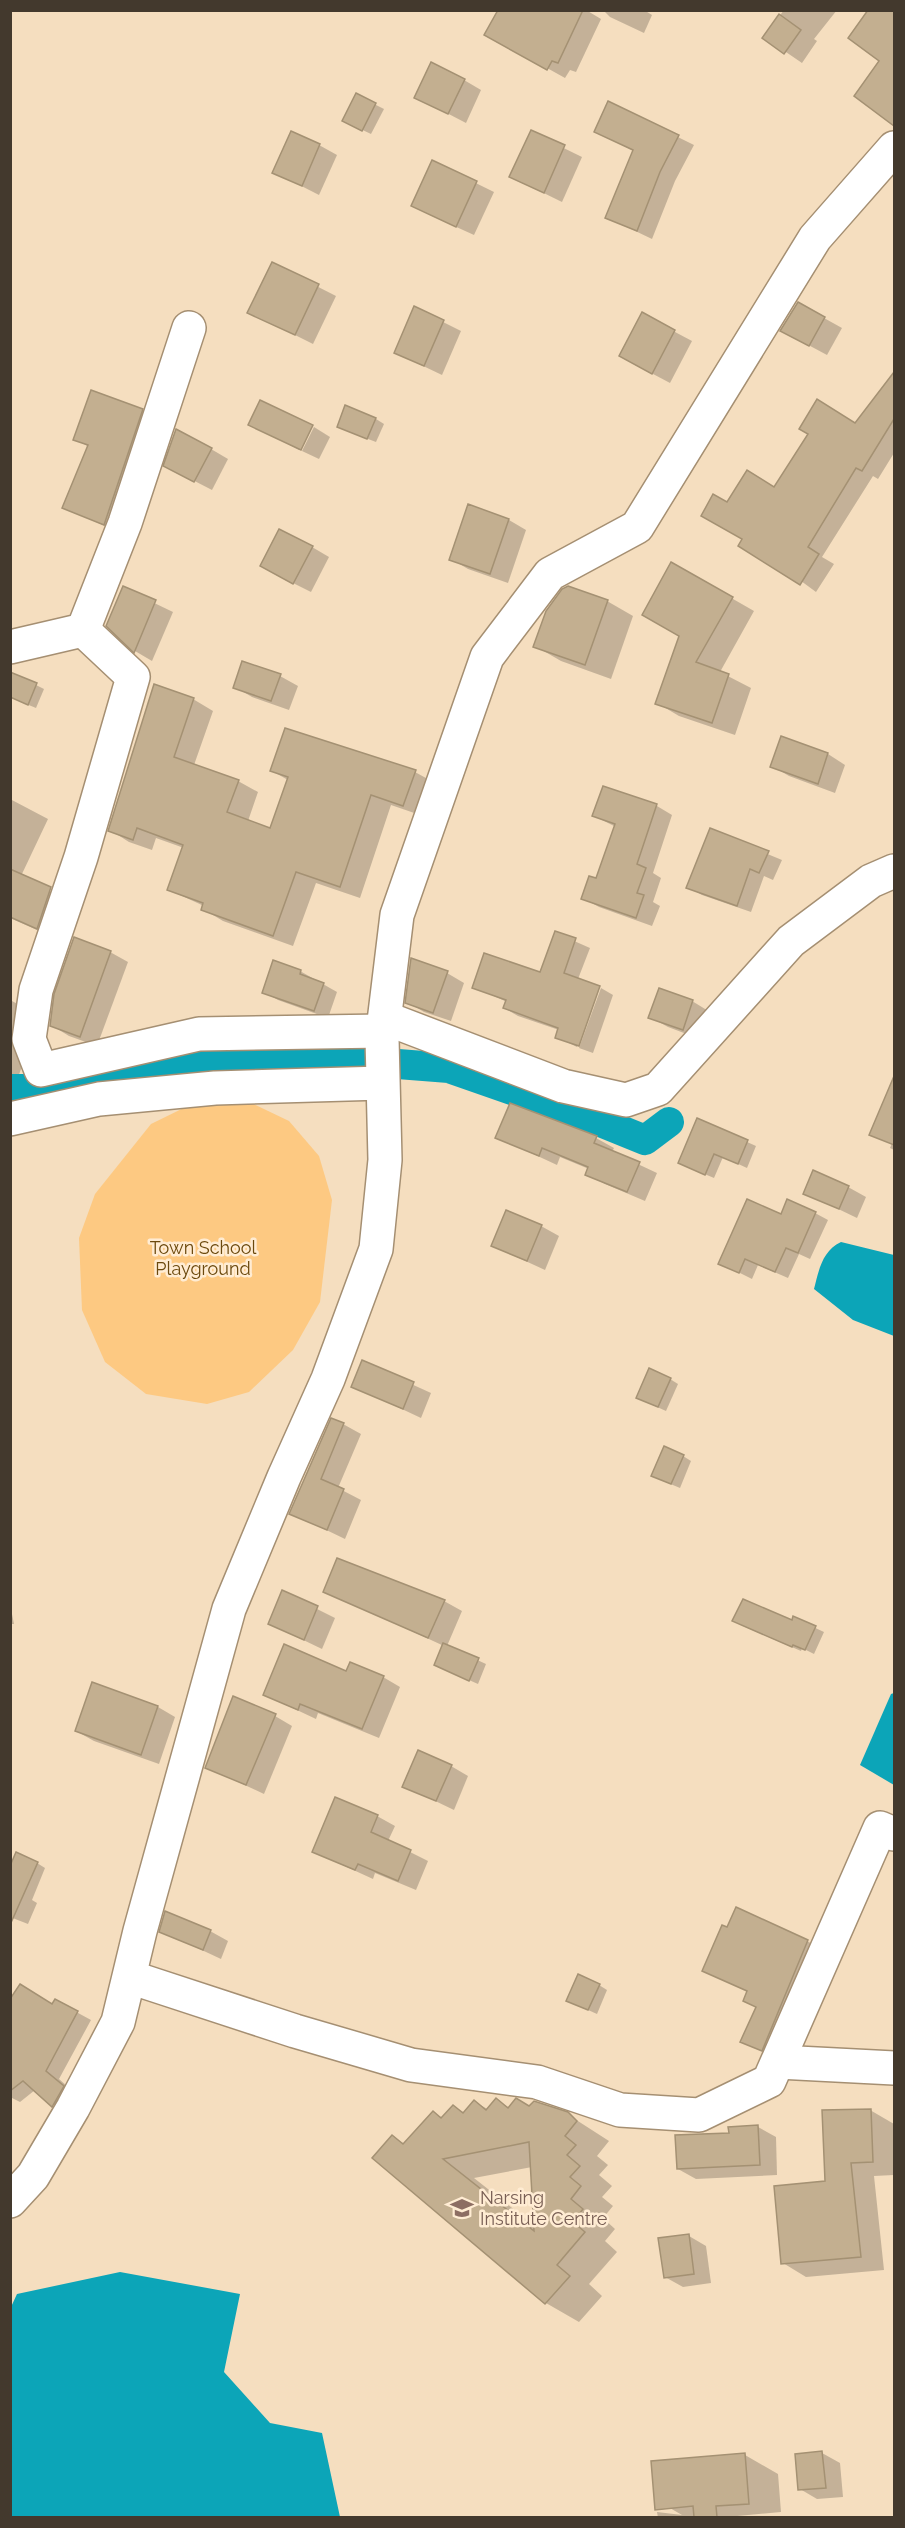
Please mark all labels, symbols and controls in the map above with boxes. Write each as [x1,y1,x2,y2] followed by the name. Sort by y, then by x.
[150,1237,256,1279] park label: Town School Playground
[480,2187,608,2229] place label: Narsing Institute Centre
[449,2195,475,2221] school or university icon: Narsing Institute Centre

